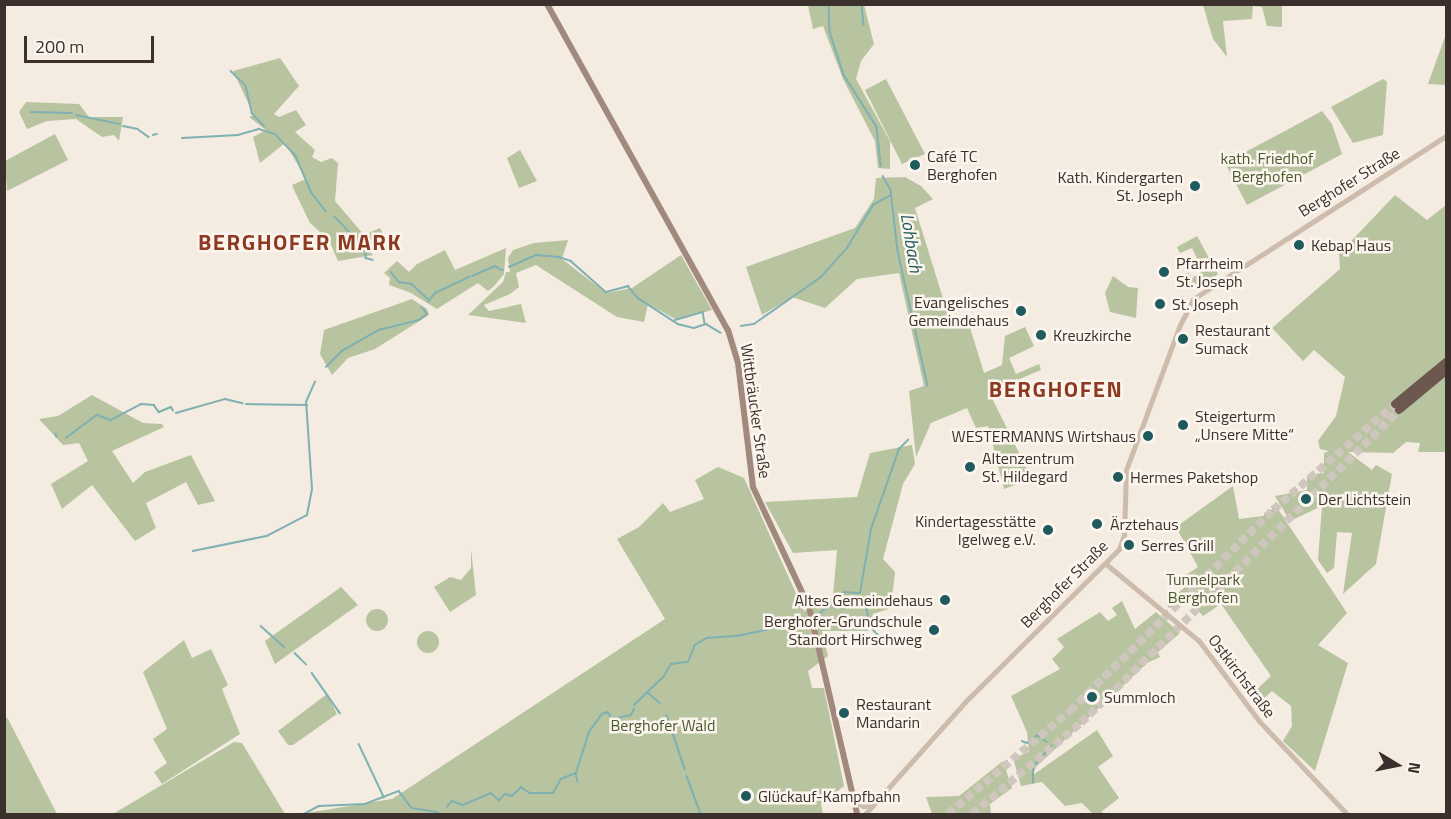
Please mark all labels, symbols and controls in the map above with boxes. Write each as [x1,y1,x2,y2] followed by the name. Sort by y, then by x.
[27,24,158,62] scale bar
[35,33,84,60] text: 200 m
[1295,143,1403,221] street label: Berghofer Straße
[927,146,997,184] place label: Café TC Berghofen
[1221,148,1313,186] park label: kath. Friedhof Berghofen
[908,158,922,172] marker: Café TC Berghofen
[1057,167,1183,205] place label: Kath. Kindergarten St. Joseph
[1188,179,1202,193] marker: Kath. Kindergarten St. Joseph
[896,212,926,274] water label: Lohbach
[198,230,402,256] district label: BERGHOFER MARK
[1311,235,1391,255] place label: Kebap Haus
[1292,238,1306,252] marker: Kebap Haus
[1176,253,1243,291] place label: Pfarrheim St. Joseph
[1157,265,1171,279] marker: Pfarrheim St. Joseph
[908,292,1009,330] place label: Evangelisches Gemeindehaus
[1172,294,1239,314] place label: St. Joseph
[1153,297,1167,311] marker: St. Joseph
[1014,304,1028,318] marker: Evangelisches Gemeindehaus
[1195,320,1270,358] place label: Restaurant Sumack
[1053,325,1131,345] place label: Kreuzkirche
[1034,328,1048,342] marker: Kreuzkirche
[1176,332,1190,346] marker: Restaurant Sumack
[737,342,775,480] street label: Wittbräucker Straße
[989,377,1123,403] district label: BERGHOFEN
[1195,406,1294,444] place label: Steigerturm „Unsere Mitte“
[1176,418,1190,432] marker: Steigerturm „Unsere Mitte“
[952,426,1136,446] place label: WESTERMANNS Wirtshaus
[1141,429,1155,443] marker: WESTERMANNS Wirtshaus
[982,448,1074,486] place label: Altenzentrum St. Hildegard
[963,460,977,474] marker: Altenzentrum St. Hildegard
[1130,467,1258,487] place label: Hermes Paketshop
[1111,470,1125,484] marker: Hermes Paketshop
[1318,489,1411,509] place label: Der Lichtstein
[1299,492,1313,506] marker: Der Lichtstein
[915,511,1036,549] place label: Kindertagesstätte Igelweg e.V.
[1110,514,1179,534] place label: Ärztehaus
[1088,515,1106,533] marker: Ärztehaus
[1041,523,1055,537] marker: Kindertagesstätte Igelweg e.V.
[1141,535,1214,555] place label: Serres Grill
[1016,536,1112,632] street label: Berghofer Straße
[1122,538,1136,552] marker: Serres Grill
[1166,569,1240,607] park label: Tunnelpark Berghofen
[795,590,933,610] place label: Altes Gemeindehaus
[938,593,952,607] marker: Altes Gemeindehaus
[764,611,922,649] place label: Berghofer-Grundschule Standort Hirschweg
[927,623,941,637] marker: Berghofer-Grundschule Standort Hirschweg
[1204,630,1280,722] street label: Ostkirchstraße
[1104,687,1176,707] place label: Summloch
[1085,690,1099,704] marker: Summloch
[856,694,931,732] place label: Restaurant Mandarin
[837,706,851,720] marker: Restaurant Mandarin
[610,715,716,735] park label: Berghofer Wald
[1367,735,1427,795] north arrow
[1402,761,1428,776] text: N
[758,786,901,806] place label: Glückauf-Kampfbahn
[739,789,753,803] marker: Glückauf-Kampfbahn

